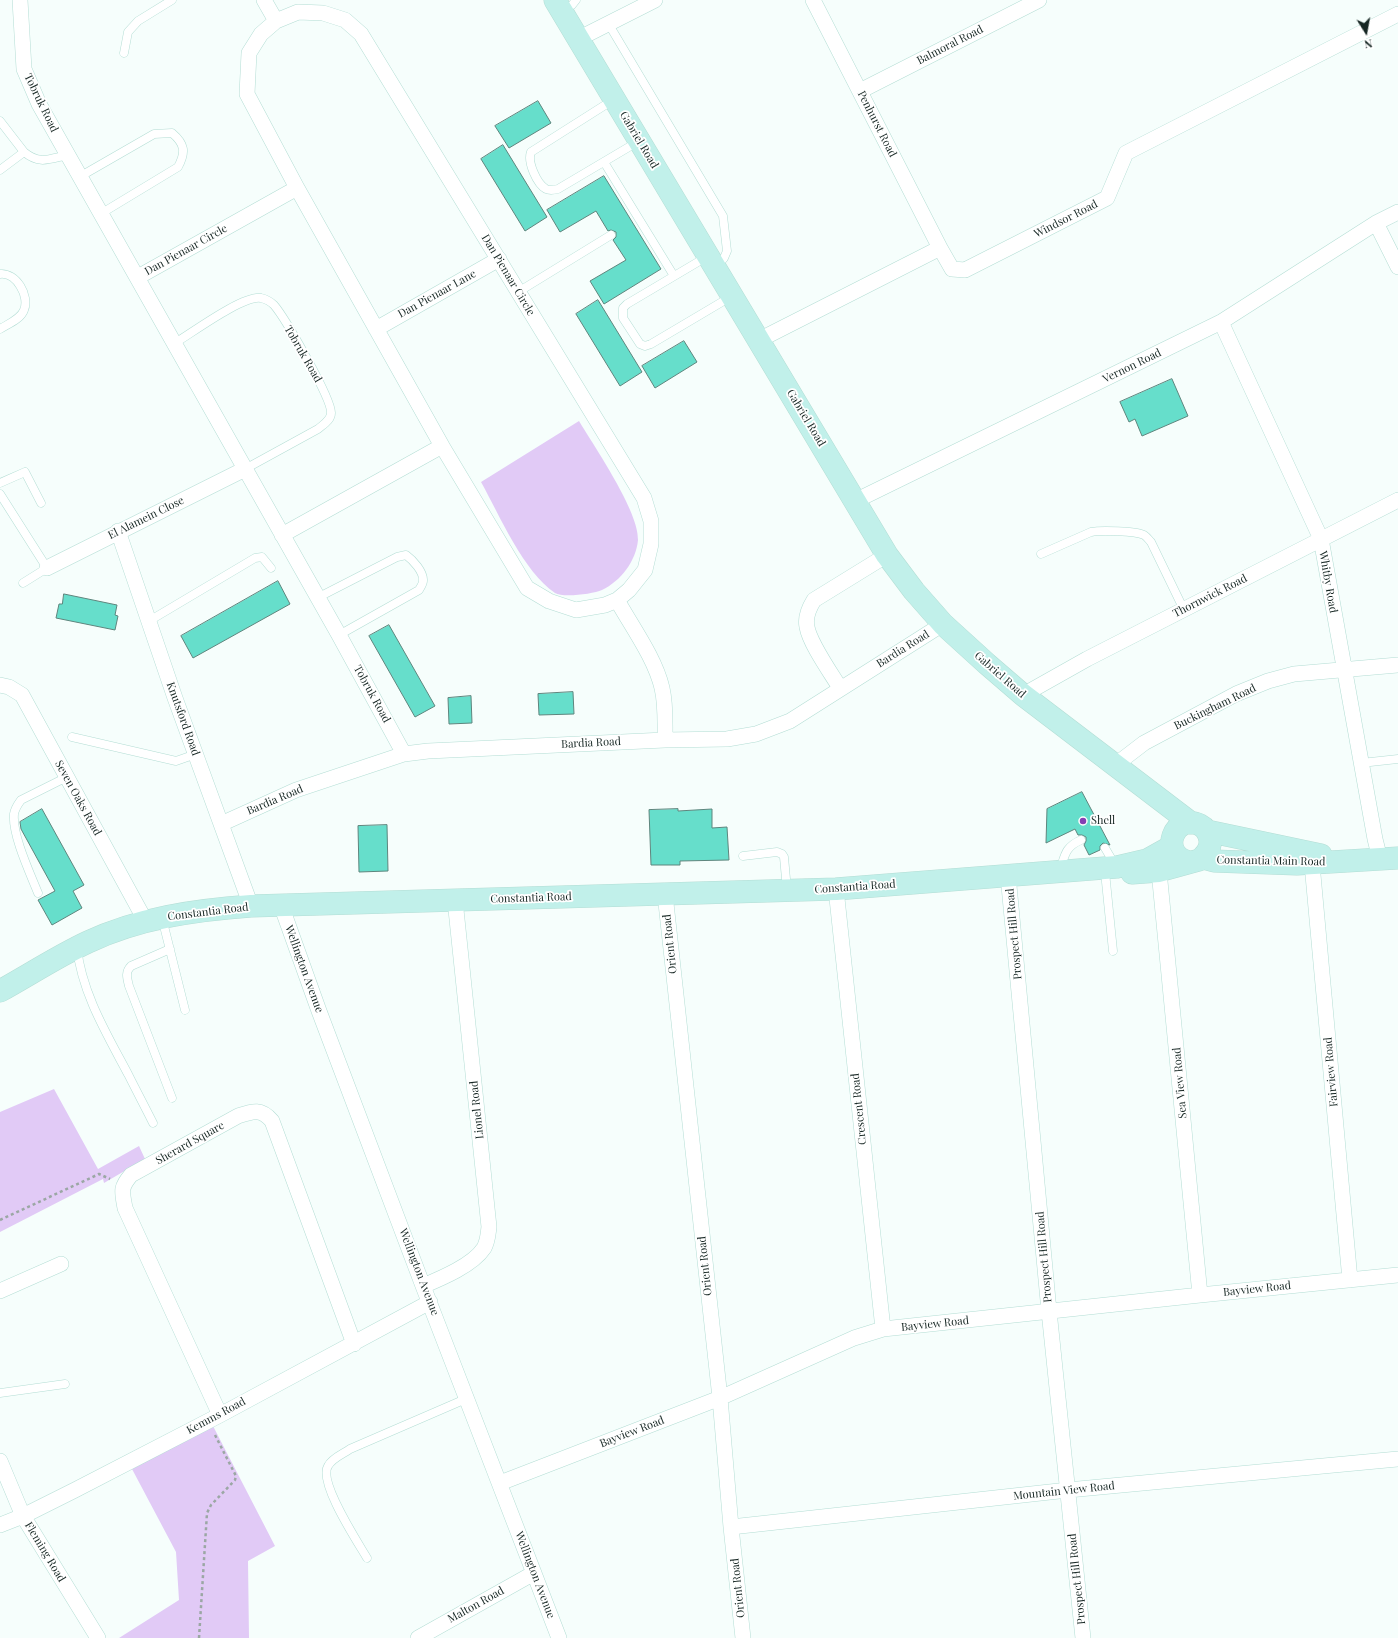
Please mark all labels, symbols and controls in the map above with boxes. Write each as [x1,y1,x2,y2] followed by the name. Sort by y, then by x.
[1346,12,1386,52] north arrow
[915,23,985,67] street label: Balmoral Road
[1363,36,1374,52] text: N
[21,71,61,135] street label: Tobruk Road
[855,89,899,159] street label: Penhurst Road
[617,109,661,171] street label: Gabriel Road
[1032,197,1100,241] street label: Windsor Road
[142,222,230,278] street label: Dan Pienaar Circle
[479,232,537,318] street label: Dan Pienaar Circle
[396,267,478,321] street label: Dan Pienaar Lane
[281,323,325,385] street label: Tobruk Road
[1100,346,1164,386] street label: Vernon Road
[784,387,828,449] street label: Gabriel Road
[106,494,186,542] street label: El Alamein Close
[1316,550,1340,614] street label: Whitby Road
[1171,572,1249,620] street label: Thornwick Road
[874,628,932,670] street label: Bardia Road
[972,649,1028,701] street label: Gabriel Road
[351,663,393,725] street label: Tobruk Road
[164,680,202,758] street label: Knutsford Road
[1172,681,1258,733] street label: Buckingham Road
[561,735,621,751] street label: Bardia Road
[52,758,104,838] street label: Seven Oaks Road
[245,782,305,818] street label: Bardia Road
[1091,814,1115,828] place label: Shell
[1078,816,1088,826] marker: Shell
[1216,853,1326,869] street label: Constantia Main Road
[814,878,896,896] street label: Constantia Road
[1003,888,1025,980] street label: Prospect Hill Road
[490,890,572,906] street label: Constantia Road
[167,900,249,924] street label: Constantia Road
[660,913,680,975] street label: Orient Road
[282,923,326,1015] street label: Wellington Avenue
[1321,1037,1341,1107] street label: Fairview Road
[1170,1047,1190,1119] street label: Sea View Road
[849,1073,869,1145] street label: Crescent Road
[467,1080,487,1140] street label: Lionel Road
[153,1119,227,1167] street label: Sherard Square
[1033,1211,1055,1303] street label: Prospect Hill Road
[396,1227,442,1317] street label: Wellington Avenue
[695,1235,715,1297] street label: Orient Road
[1222,1279,1292,1299] street label: Bayview Road
[900,1314,970,1334] street label: Bayview Road
[184,1395,248,1437] street label: Kemms Road
[598,1414,666,1450] street label: Bayview Road
[1013,1479,1115,1503] street label: Mountain View Road
[22,1520,68,1584] street label: Fleming Road
[512,1530,558,1620] street label: Wellington Avenue
[1066,1533,1088,1625] street label: Prospect Hill Road
[728,1557,748,1619] street label: Orient Road
[446,1584,506,1626] street label: Malton Road

